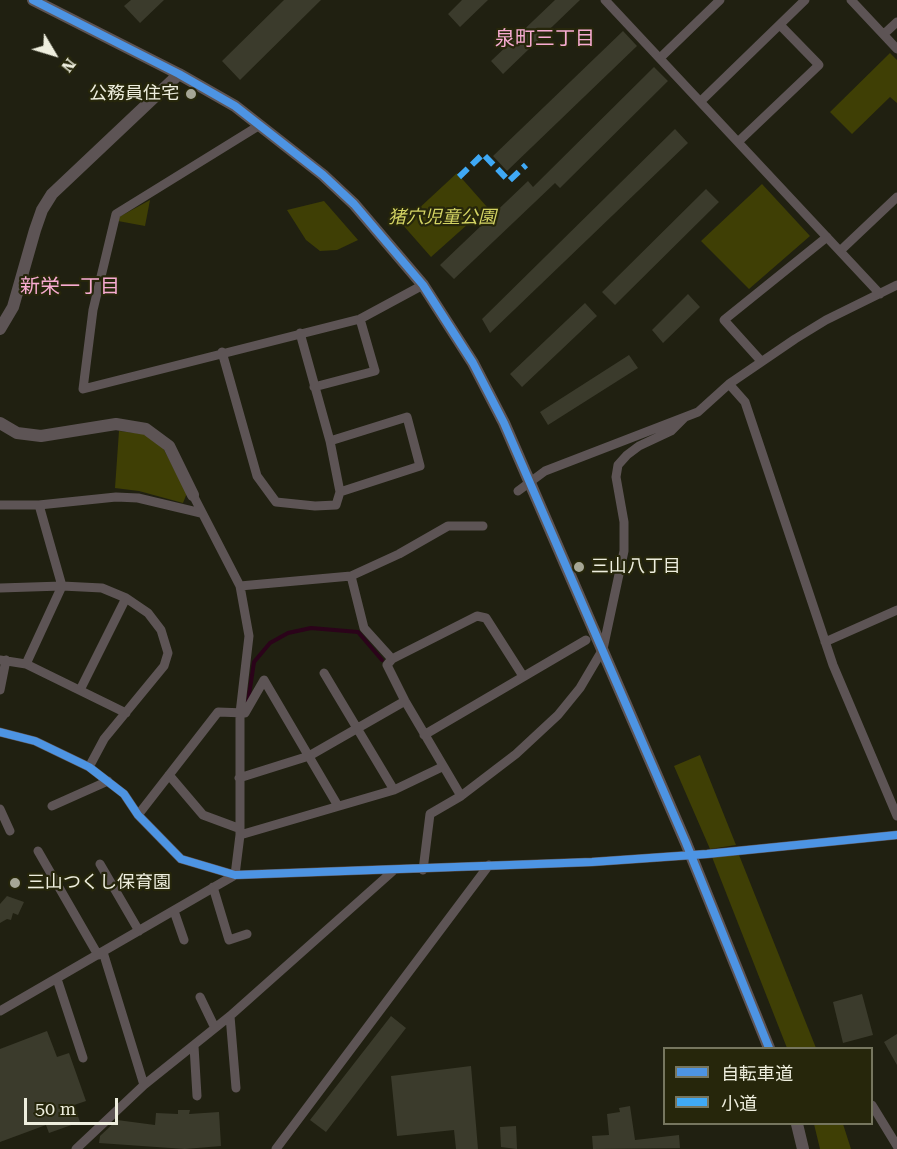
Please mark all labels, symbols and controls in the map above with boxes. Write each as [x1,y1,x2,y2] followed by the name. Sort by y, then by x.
[24,24,84,84] north arrow
[495,27,595,51] district label: 泉町三丁目
[57,55,80,76] text: N
[89,83,179,105] place label: 公務員住宅
[184,87,198,101] marker: 公務員住宅
[388,207,496,229] park label: 猪穴児童公園
[20,275,120,299] district label: 新栄一丁目
[591,556,681,578] place label: 三山八丁目
[572,560,586,574] marker: 三山八丁目
[27,872,171,894] place label: 三山つくし保育園
[8,876,22,890] marker: 三山つくし保育園
[663,1047,873,1125] legend
[721,1063,793,1084] text: 自転車道
[27,1086,122,1124] scale bar
[721,1093,757,1114] text: 小道
[35,1098,76,1119] text: 50 m

